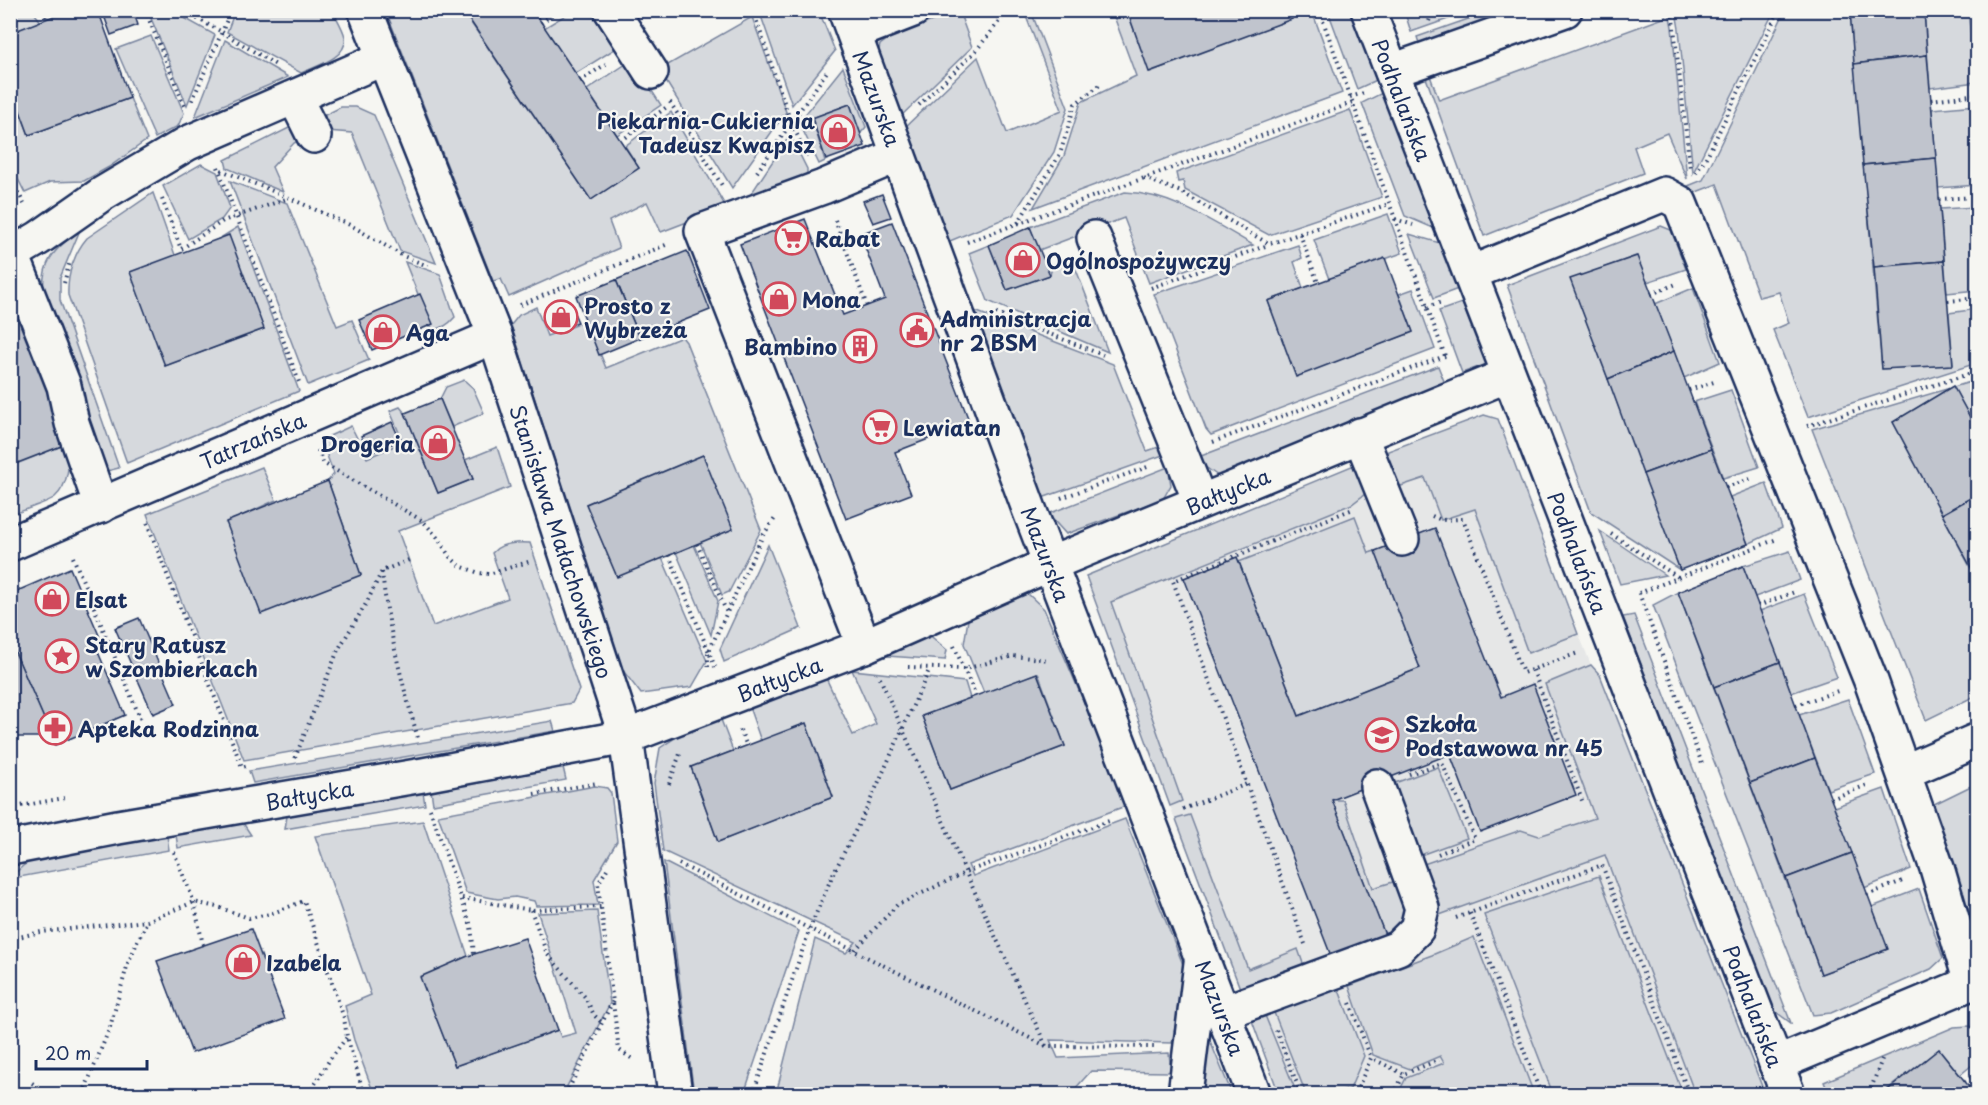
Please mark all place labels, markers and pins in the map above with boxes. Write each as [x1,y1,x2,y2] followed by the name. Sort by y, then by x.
[597,104,816,160] place label: Piekarnia-Cukiernia Tadeusz Kwapisz
[820,114,856,150] shop icon: Piekarnia-Cukiernia Tadeusz Kwapisz
[774,220,810,256] supermarket icon: Rabat
[815,222,880,254] place label: Rabat
[1005,242,1041,278] shop icon: Ogólnospożywczy
[1046,244,1231,276] place label: Ogólnospożywczy
[761,281,797,317] shop icon: Mona
[802,283,861,315] place label: Mona
[584,289,687,345] place label: Prosto z Wybrzeża
[543,299,579,335] shop icon: Prosto z Wybrzeża
[939,302,1091,358] place label: Administracja nr 2 BSM
[899,312,935,348] public building icon: Administracja nr 2 BSM
[365,314,401,350] shop icon: Aga
[406,316,450,348] place label: Aga
[842,328,878,364] building icon: Bambino
[744,330,837,362] place label: Bambino
[862,409,898,445] supermarket icon: Lewiatan
[903,411,1001,443] place label: Lewiatan
[420,425,456,461] shop icon: Drogeria
[320,427,415,459] place label: Drogeria
[34,581,70,617] shop icon: Elsat
[75,583,128,615] place label: Elsat
[85,628,258,684] place label: Stary Ratusz w Szombierkach
[44,638,80,674] place icon: Stary Ratusz w Szombierkach
[1405,707,1603,763] place label: Szkoła Podstawowa nr 45
[37,710,73,746] pharmacy icon: Apteka Rodzinna
[78,712,259,744] place label: Apteka Rodzinna
[1364,717,1400,753] school or university icon: Szkoła Podstawowa nr 45
[225,944,261,980] shop icon: Izabela
[266,946,342,978] place label: Izabela

